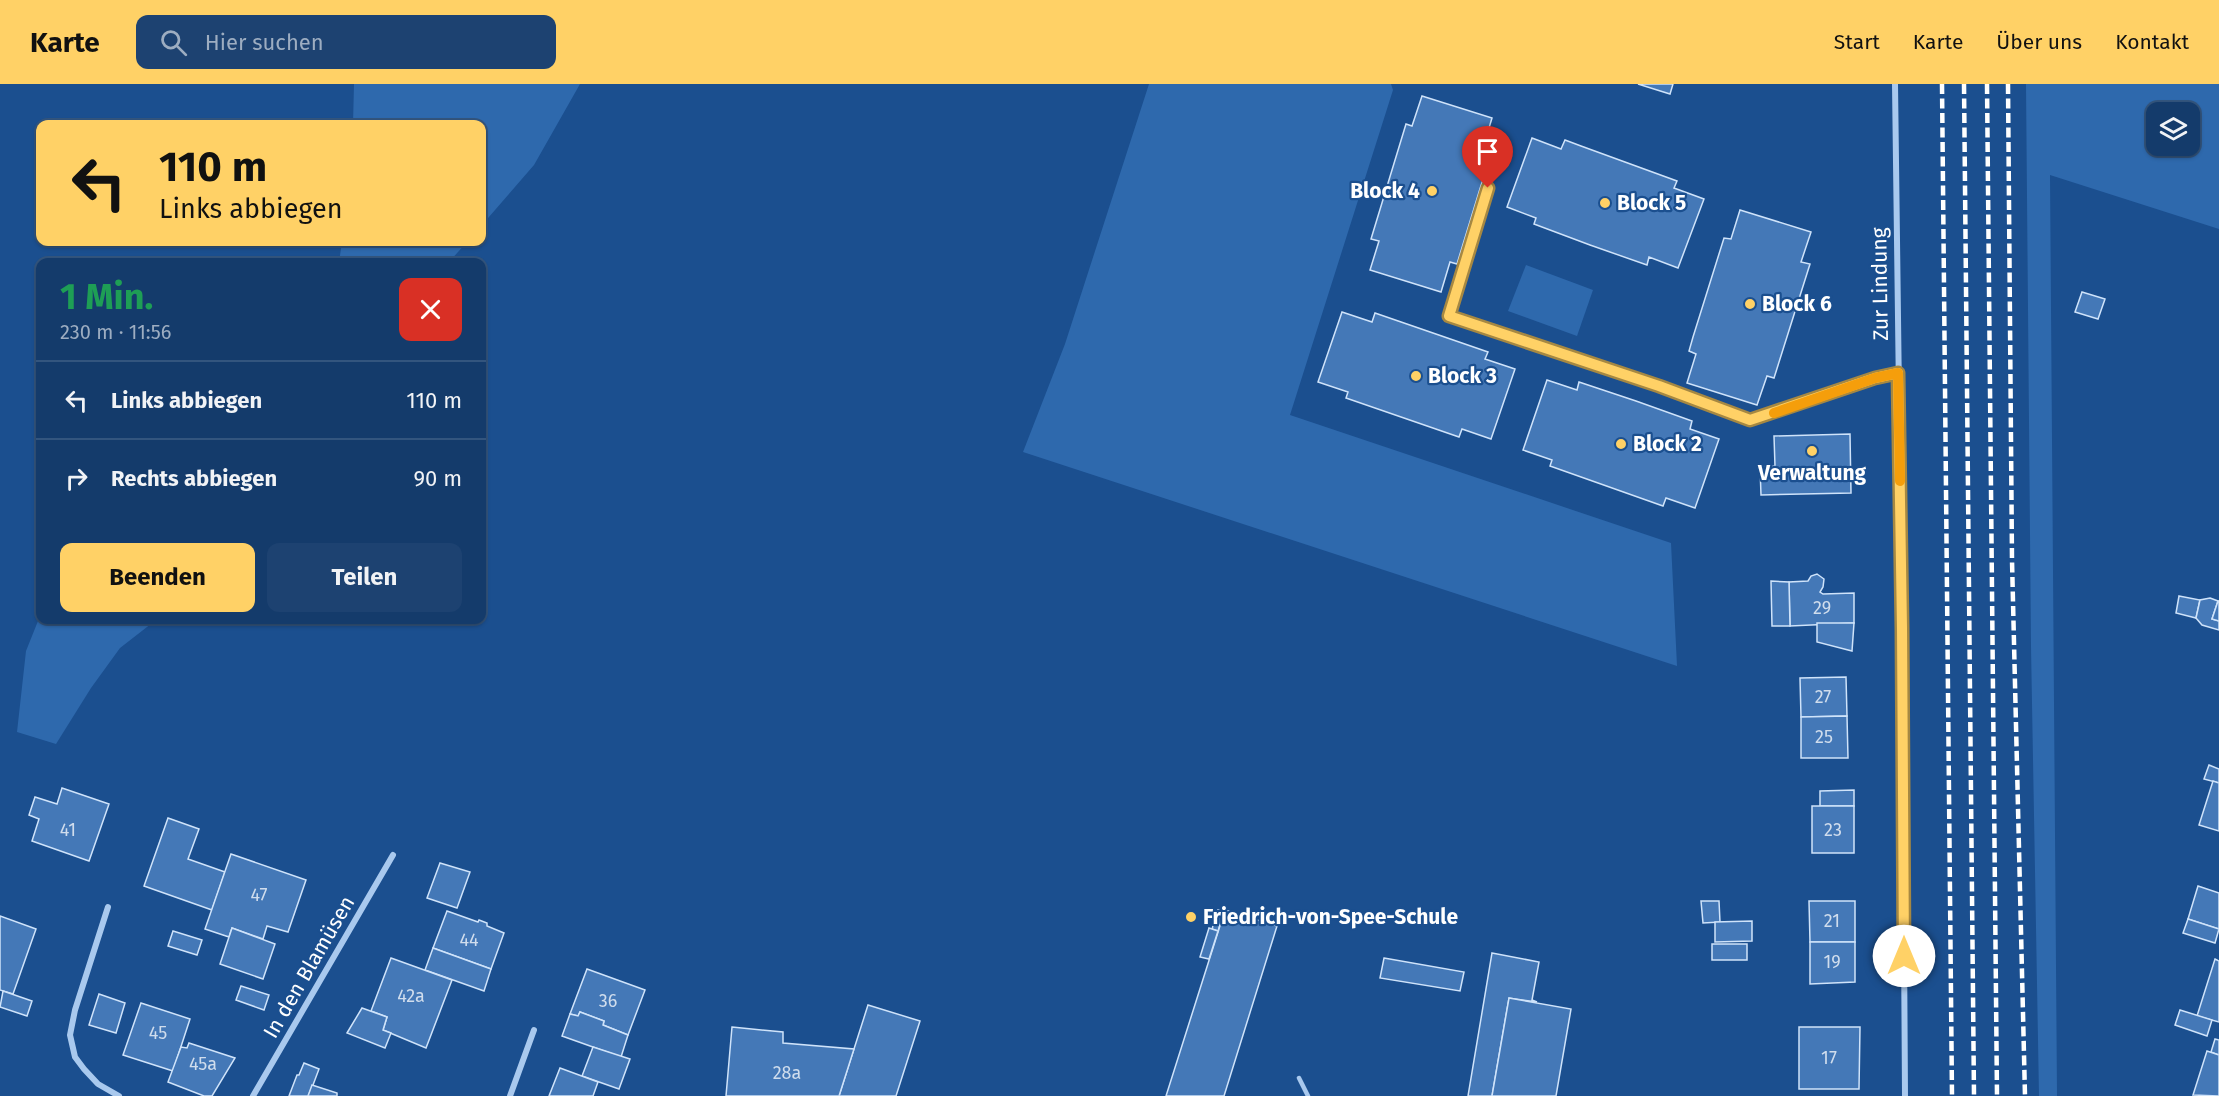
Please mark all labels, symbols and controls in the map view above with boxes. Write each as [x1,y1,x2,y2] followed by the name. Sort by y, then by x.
[136,15,556,69] search box
[30,26,100,59] text: Karte
[157,26,190,59] icon: search
[205,29,324,56] text: Hier suchen
[1834,29,1880,55] text: Start
[1913,29,1963,55] text: Karte
[1996,29,2082,55] text: Über uns
[2115,29,2189,55] text: Kontakt
[2146,102,2200,156] map controls
[2146,102,2200,156] button: layers
[1462,126,1513,188] pin
[1471,135,1504,168] icon: arrive
[159,142,267,192] text: 110 m
[60,144,138,222] icon: left
[1350,178,1420,204] place label: Block 4
[1425,184,1439,198] marker: Block 4
[1617,190,1686,216] place label: Block 5
[159,193,343,225] text: Links abbiegen
[1598,196,1612,210] marker: Block 5
[1866,227,1894,341] street label: Zur Lindung
[60,275,153,319] text: 1 Min.
[399,278,462,341] button: close
[1762,291,1832,317] place label: Block 6
[1743,297,1757,311] marker: Block 6
[60,320,171,344] text: 230 m · 11:56
[1428,363,1497,389] place label: Block 3
[1409,369,1423,383] marker: Block 3
[60,384,93,417] icon: left
[111,387,262,414] text: Links abbiegen
[406,387,462,414] text: 110 m
[1633,431,1702,457] place label: Block 2
[1614,437,1628,451] marker: Block 2
[1805,444,1819,458] marker: Verwaltung
[1757,460,1867,486] place label: Verwaltung
[60,462,93,495] icon: right
[111,465,277,492] text: Rechts abbiegen
[413,465,462,492] text: 90 m
[60,543,255,612] button: Beenden
[267,543,462,612] button: Teilen
[1813,597,1831,619] house number: 29
[1815,686,1831,708] house number: 27
[1815,726,1833,748] house number: 25
[60,819,76,841] house number: 41
[1824,819,1842,841] house number: 23
[250,884,268,906] house number: 47
[258,891,360,1043] street label: In den Blamüsen
[1203,904,1458,930] place label: Friedrich-von-Spee-Schule
[1184,910,1198,924] marker: Friedrich-von-Spee-Schule
[1824,910,1840,932] house number: 21
[1872,924,1936,988] position arrow
[459,929,479,951] house number: 44
[1823,951,1841,973] house number: 19
[397,985,425,1007] house number: 42a
[599,990,617,1012] house number: 36
[149,1022,167,1044] house number: 45
[1821,1047,1837,1069] house number: 17
[189,1053,217,1075] house number: 45a
[773,1062,801,1084] house number: 28a

